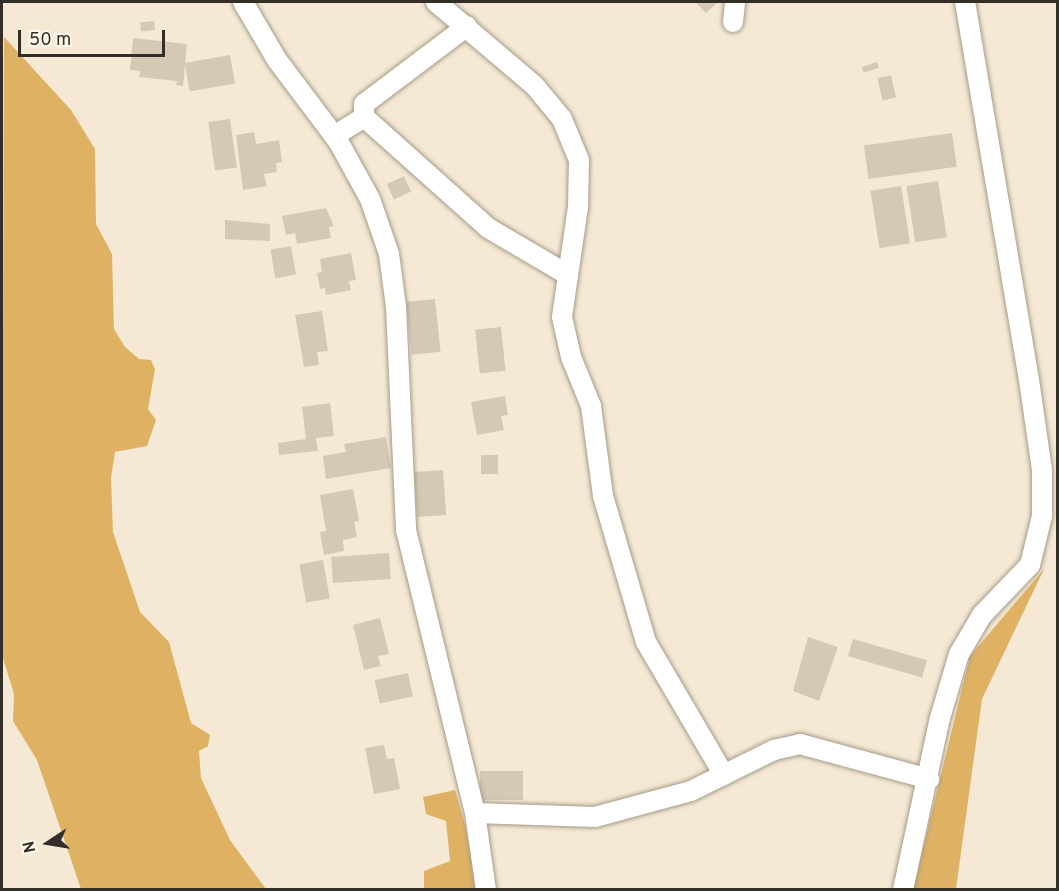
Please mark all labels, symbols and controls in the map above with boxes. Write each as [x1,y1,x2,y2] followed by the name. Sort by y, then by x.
[21,18,168,56] scale bar
[29,29,71,52] text: 50 m
[18,813,78,873] north arrow
[19,839,41,854] text: N

